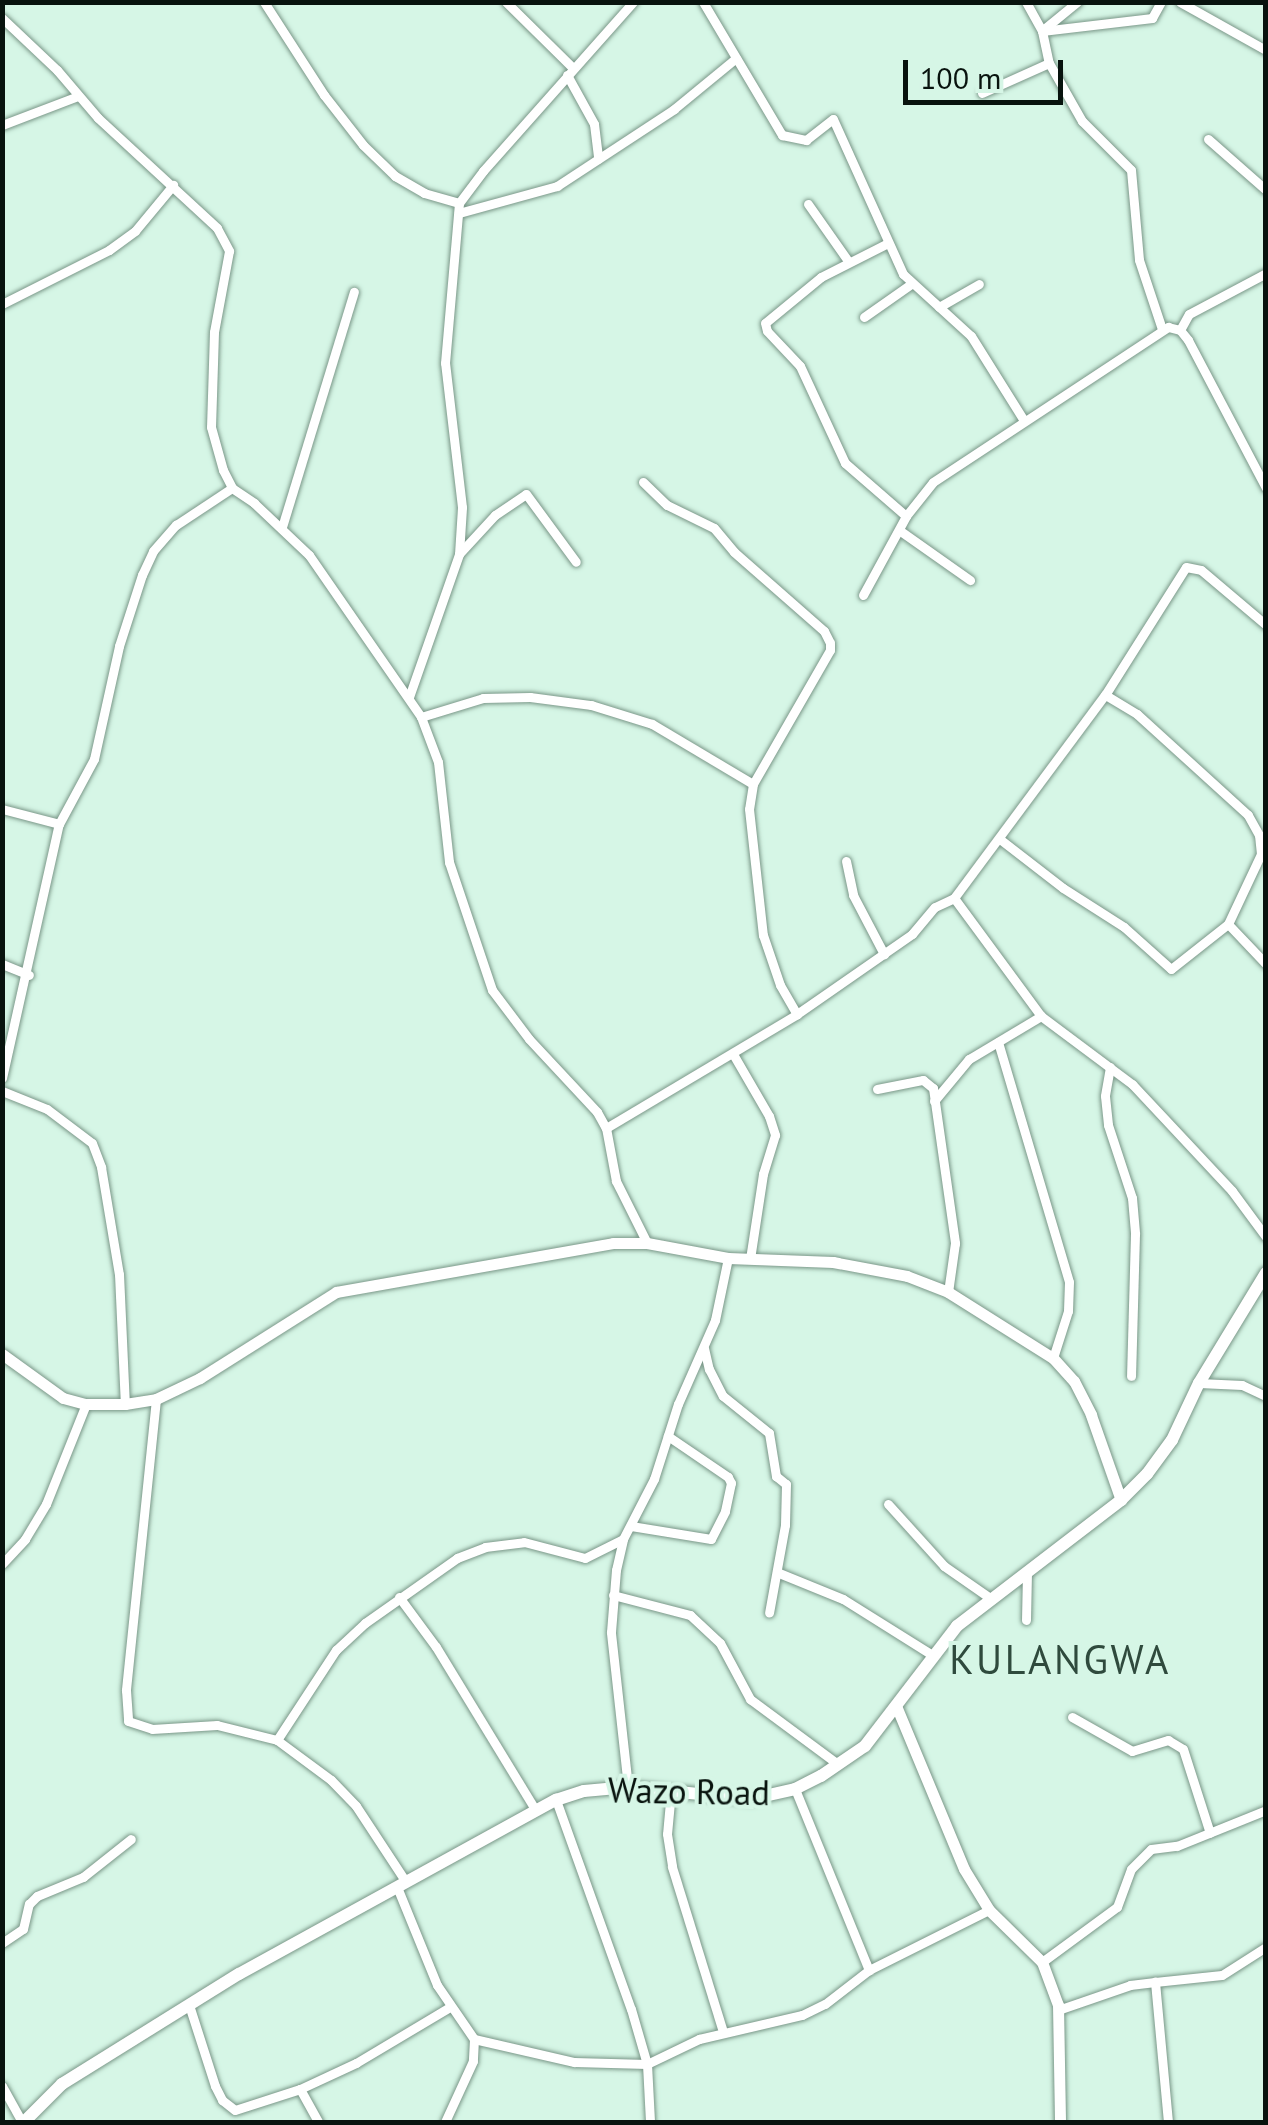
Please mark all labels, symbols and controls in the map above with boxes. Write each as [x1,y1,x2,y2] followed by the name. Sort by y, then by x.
[908,40,1068,102] scale bar
[920,58,1001,97] text: 100 m
[949,1635,1171,1683] district label: KULANGWA
[608,1769,770,1813] street label: Wazo Road

